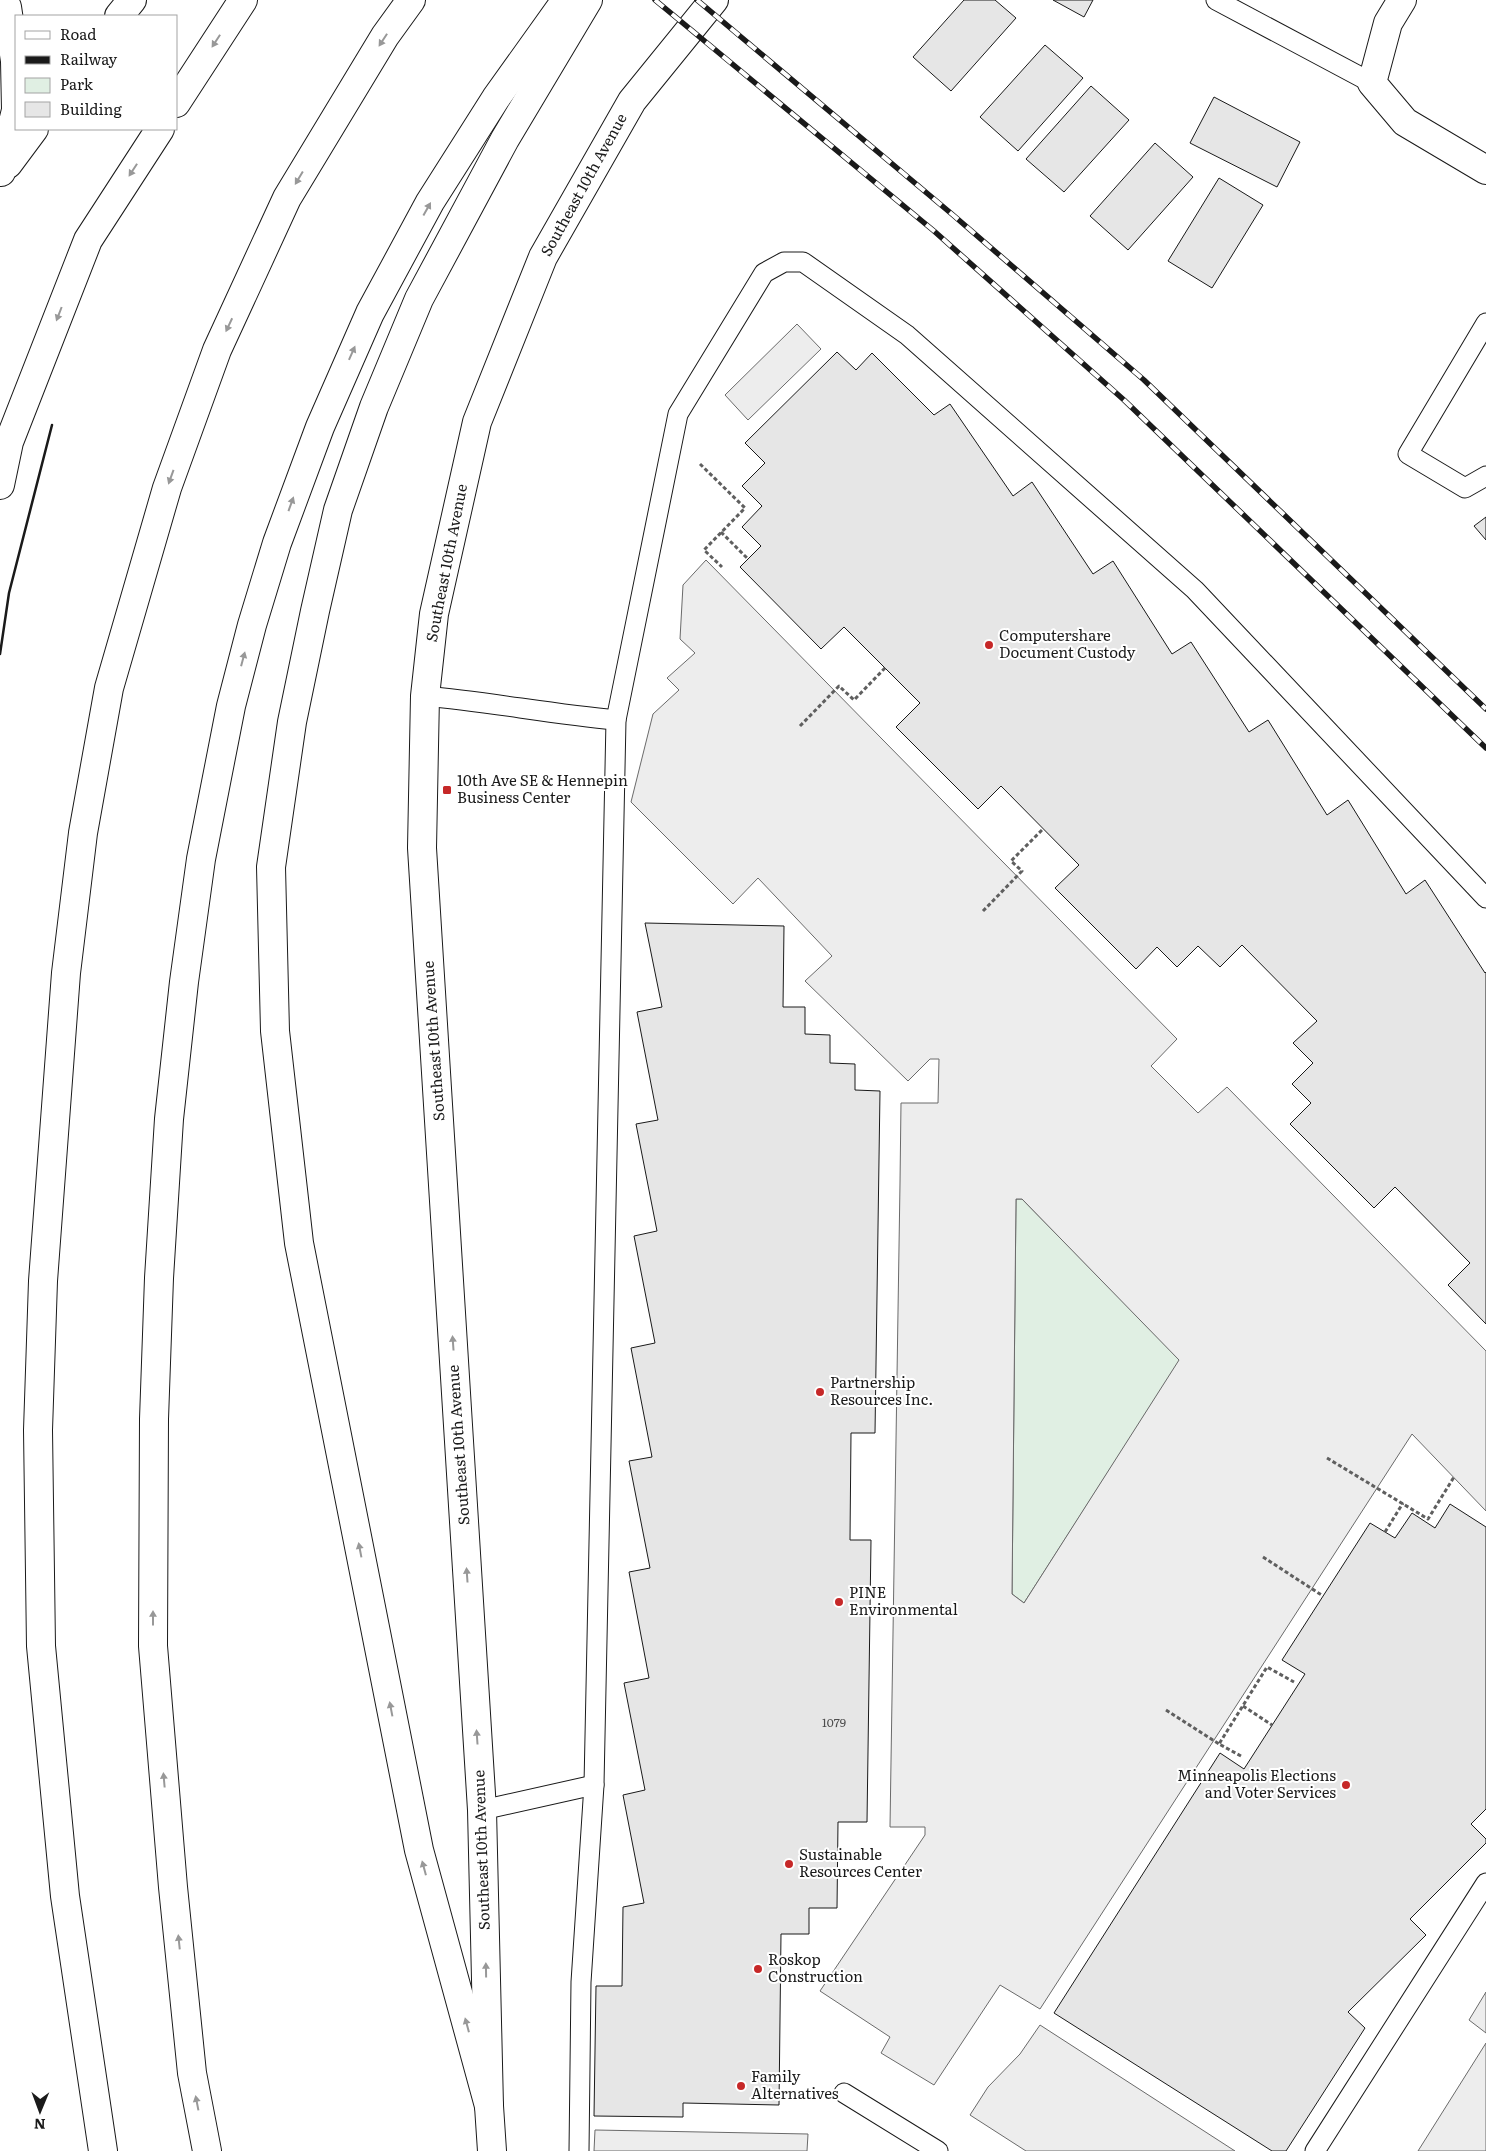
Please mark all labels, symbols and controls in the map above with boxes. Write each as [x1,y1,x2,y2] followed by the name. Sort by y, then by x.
[15,15,178,130] legend
[60,22,96,45] text: Road
[378,33,388,46] one-way arrow
[212,34,221,48] one-way arrow
[60,47,118,70] text: Railway
[60,72,94,95] text: Park
[60,97,122,120] text: Building
[534,108,632,260] street label: Southeast 10th Avenue
[129,163,138,176] one-way arrow
[294,172,303,185] one-way arrow
[422,202,431,216] one-way arrow
[55,306,63,321] one-way arrow
[224,318,232,332] one-way arrow
[349,346,357,360] one-way arrow
[167,469,174,484] one-way arrow
[419,482,472,644] street label: Southeast 10th Avenue
[287,496,295,511] one-way arrow
[999,623,1136,663] place label: Computershare Document Custody
[983,639,995,651] marker: Computershare Document Custody
[239,651,247,667] one-way arrow
[457,768,628,808] place label: 10th Ave SE & Hennepin Business Center
[441,784,453,796] marker: 10th Ave SE & Hennepin Business Center
[415,960,450,1122] street label: Southeast 10th Avenue
[448,1335,456,1351] one-way arrow
[440,1364,475,1526] street label: Southeast 10th Avenue
[830,1370,933,1410] place label: Partnership Resources Inc.
[814,1386,826,1398] marker: Partnership Resources Inc.
[355,1541,363,1557] one-way arrow
[463,1567,471,1583] one-way arrow
[849,1580,958,1620] place label: PINE Environmental
[833,1596,845,1608] marker: PINE Environmental
[149,1610,157,1626] one-way arrow
[387,1701,395,1717] one-way arrow
[822,1713,846,1731] house number: 1079
[473,1729,481,1745] one-way arrow
[1177,1763,1336,1803] place label: Minneapolis Elections and Voter Services
[466,1769,495,1931] street label: Southeast 10th Avenue
[160,1772,168,1788] one-way arrow
[1340,1779,1352,1791] marker: Minneapolis Elections and Voter Services
[799,1842,922,1882] place label: Sustainable Resources Center
[783,1858,795,1870] marker: Sustainable Resources Center
[420,1861,428,1876] one-way arrow
[174,1934,182,1950] one-way arrow
[768,1947,863,1987] place label: Roskop Construction
[481,1961,489,1977] one-way arrow
[752,1963,764,1975] marker: Roskop Construction
[463,2017,471,2032] one-way arrow
[751,2064,839,2104] place label: Family Alternatives
[735,2080,747,2092] marker: Family Alternatives
[15,2086,65,2136] north arrow
[193,2095,201,2111] one-way arrow
[33,2115,46,2135] text: N

